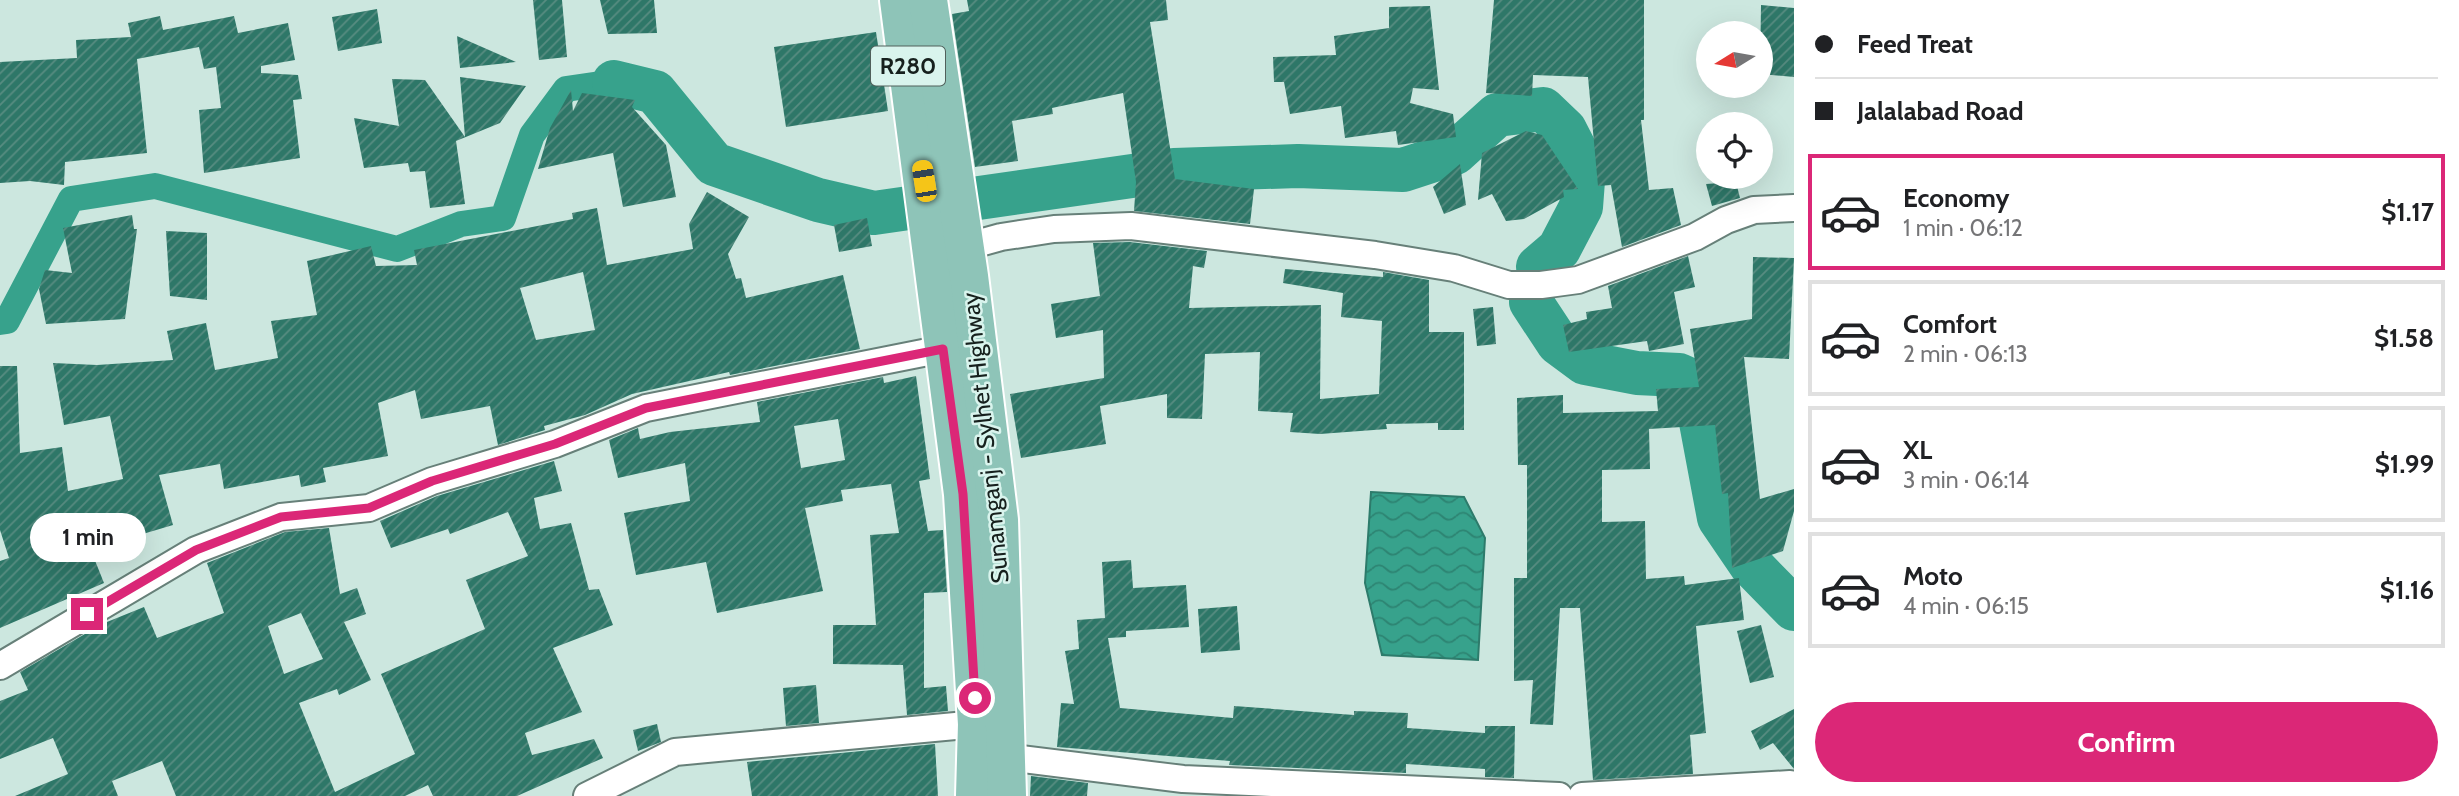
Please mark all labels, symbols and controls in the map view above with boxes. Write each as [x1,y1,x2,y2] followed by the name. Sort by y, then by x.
[1696,21,1773,98] north arrow
[1696,21,1773,189] map controls
[1857,28,1973,60] text: Feed Treat
[871,46,945,86] road number: R280
[1857,95,2023,127] text: Jalalabad Road
[1696,112,1773,189] button: locate
[911,159,938,203] car
[1819,181,1882,244] icon: car
[1903,182,2009,214] text: Economy
[2381,196,2434,228] text: $1.17
[1903,214,2023,242] text: 1 min · 06:12
[955,291,1015,585] street label: Sunamganj - Sylhet Highway
[1819,307,1882,370] icon: car
[1903,308,1997,340] text: Comfort
[2374,322,2434,354] text: $1.58
[1903,340,2028,368] text: 2 min · 06:13
[1819,433,1882,496] icon: car
[1903,434,1932,466] text: XL
[2375,448,2434,480] text: $1.99
[1903,466,2029,494] text: 3 min · 06:14
[29,512,145,562] callout: 1 min
[62,523,114,551] text: 1 min
[1819,559,1882,622] icon: car
[1903,560,1963,592] text: Moto
[2380,574,2434,606] text: $1.16
[1903,592,2029,620] text: 4 min · 06:15
[71,598,103,630] route end
[959,682,991,714] route start
[1815,702,2438,782] button: Confirm

